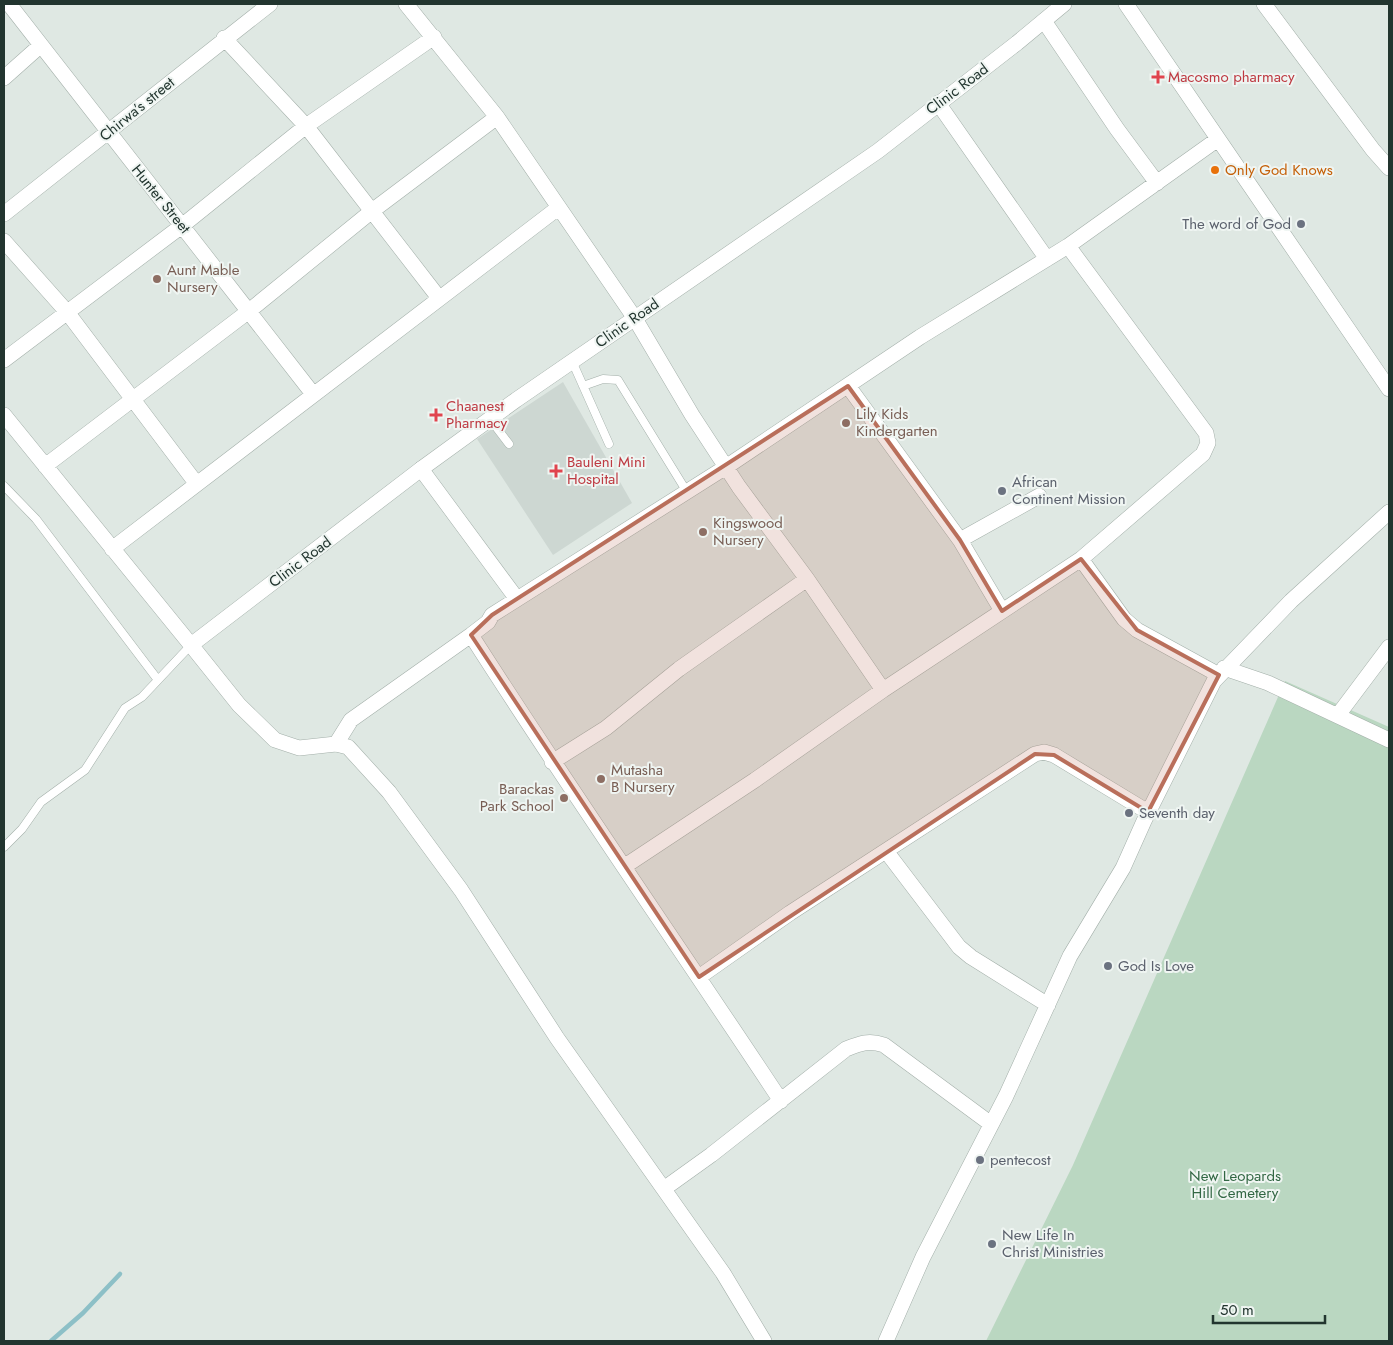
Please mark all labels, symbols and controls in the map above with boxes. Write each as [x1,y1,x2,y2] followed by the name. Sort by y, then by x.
[921,58,993,120] street label: Clinic Road
[1168,66,1295,88] place label: Macosmo pharmacy
[95,71,180,146] street label: Chirwa’s street
[1152,71,1164,83] marker: Macosmo pharmacy
[1225,159,1333,181] place label: Only God Knows
[126,160,196,239] street label: Hunter Street
[1209,164,1221,176] marker: Only God Knows
[1182,213,1291,235] place label: The word of God
[1295,218,1307,230] marker: The word of God
[167,259,240,298] place label: Aunt Mable Nursery
[151,273,163,285] marker: Aunt Mable Nursery
[591,293,663,353] street label: Clinic Road
[446,395,508,434] place label: Chaanest Pharmacy
[856,403,938,442] place label: Lily Kids Kindergarten
[430,409,442,421] marker: Chaanest Pharmacy
[840,417,852,429] marker: Lily Kids Kindergarten
[567,451,646,490] place label: Bauleni Mini Hospital
[549,464,563,478] marker: Bauleni Mini Hospital
[1012,471,1126,510] place label: African Continent Mission
[996,485,1008,497] marker: African Continent Mission
[713,512,783,551] place label: Kingswood Nursery
[697,526,709,538] marker: Kingswood Nursery
[264,531,336,593] street label: Clinic Road
[611,759,675,798] place label: Mutasha B Nursery
[595,773,607,785] marker: Mutasha B Nursery
[480,778,554,817] place label: Barackas Park School
[558,792,570,804] marker: Barackas Park School
[1139,802,1215,824] place label: Seventh day
[1123,807,1135,819] marker: Seventh day
[1118,955,1194,977] place label: God Is Love
[1102,960,1114,972] marker: God Is Love
[990,1149,1051,1171] place label: pentecost
[974,1154,986,1166] marker: pentecost
[1189,1165,1281,1204] park label: New Leopards Hill Cemetery
[1002,1224,1104,1263] place label: New Life In Christ Ministries
[986,1238,998,1250] marker: New Life In Christ Ministries
[1213,1292,1326,1324] scale bar
[1220,1299,1254,1321] text: 50 m

